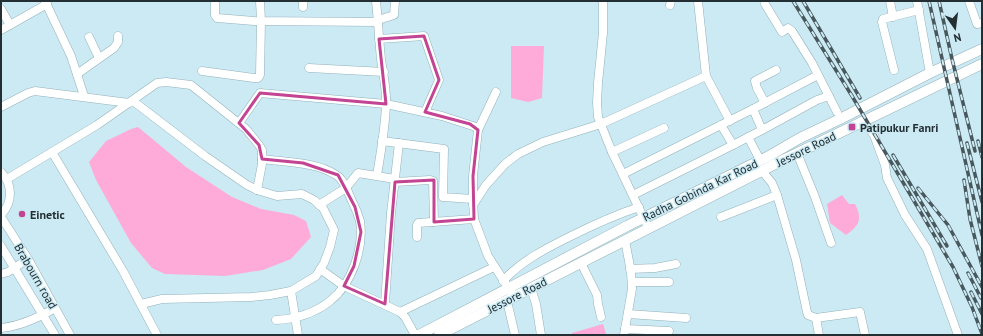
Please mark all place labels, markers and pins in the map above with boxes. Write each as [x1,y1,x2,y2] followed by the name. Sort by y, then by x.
[860,120,938,135] place label: Patipukur Fanri
[847,122,857,132] marker: Patipukur Fanri
[30,207,65,222] place label: Einetic
[17,209,27,219] marker: Einetic

